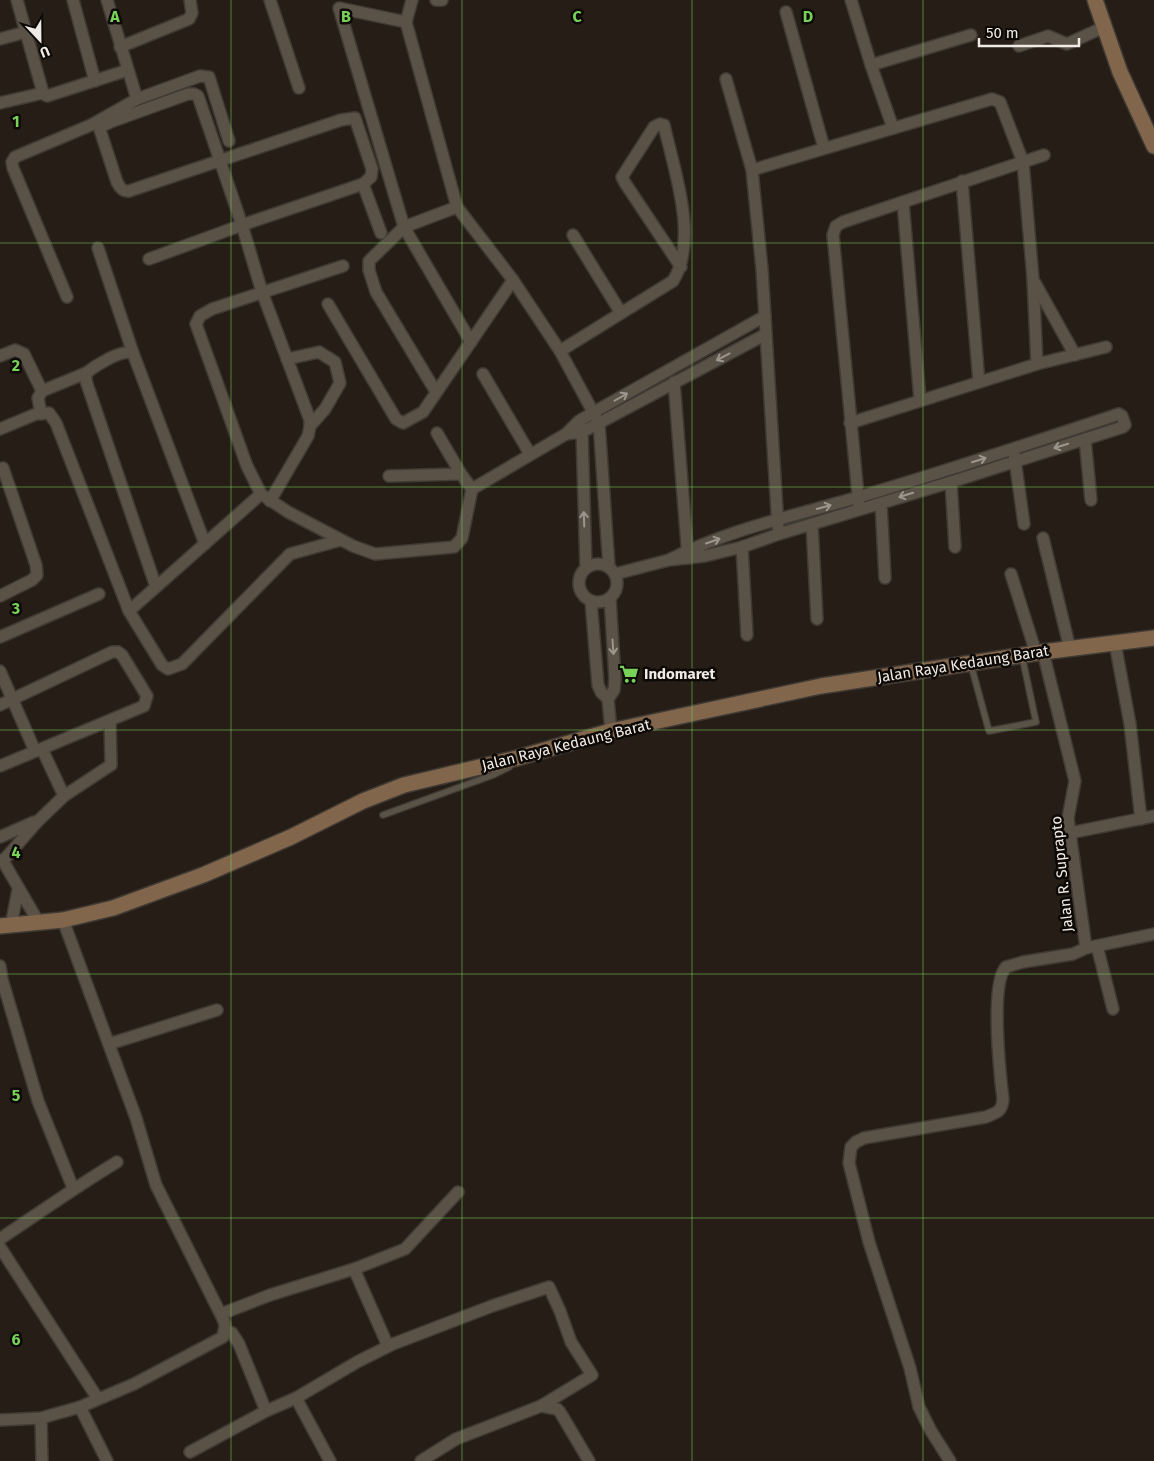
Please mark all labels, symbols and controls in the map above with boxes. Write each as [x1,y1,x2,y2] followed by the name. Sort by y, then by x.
[109,7,120,26] text: A
[341,7,351,26] text: B
[572,7,582,26] text: C
[803,7,813,26] text: D
[15,15,65,65] north arrow
[979,15,1079,47] scale bar
[986,24,1019,42] text: 50 m
[37,42,52,61] text: U
[12,112,20,131] text: 1
[715,352,730,362] one-way arrow
[12,356,20,375] text: 2
[613,391,627,401] one-way arrow
[1054,442,1069,451] one-way arrow
[971,454,987,464] one-way arrow
[899,491,915,501] one-way arrow
[815,502,831,512] one-way arrow
[580,512,589,528] one-way arrow
[705,536,721,545] one-way arrow
[11,599,20,618] text: 3
[609,639,618,655] one-way arrow
[876,641,1051,686] street label: Jalan Raya Kedaung Barat
[618,663,640,685] supermarket icon: Indomaret
[644,665,716,683] place label: Indomaret
[480,715,653,775] street label: Jalan Raya Kedaung Barat
[1047,815,1077,933] street label: Jalan R. Suprapto
[11,843,21,862] text: 4
[12,1086,21,1105] text: 5
[11,1330,21,1349] text: 6

